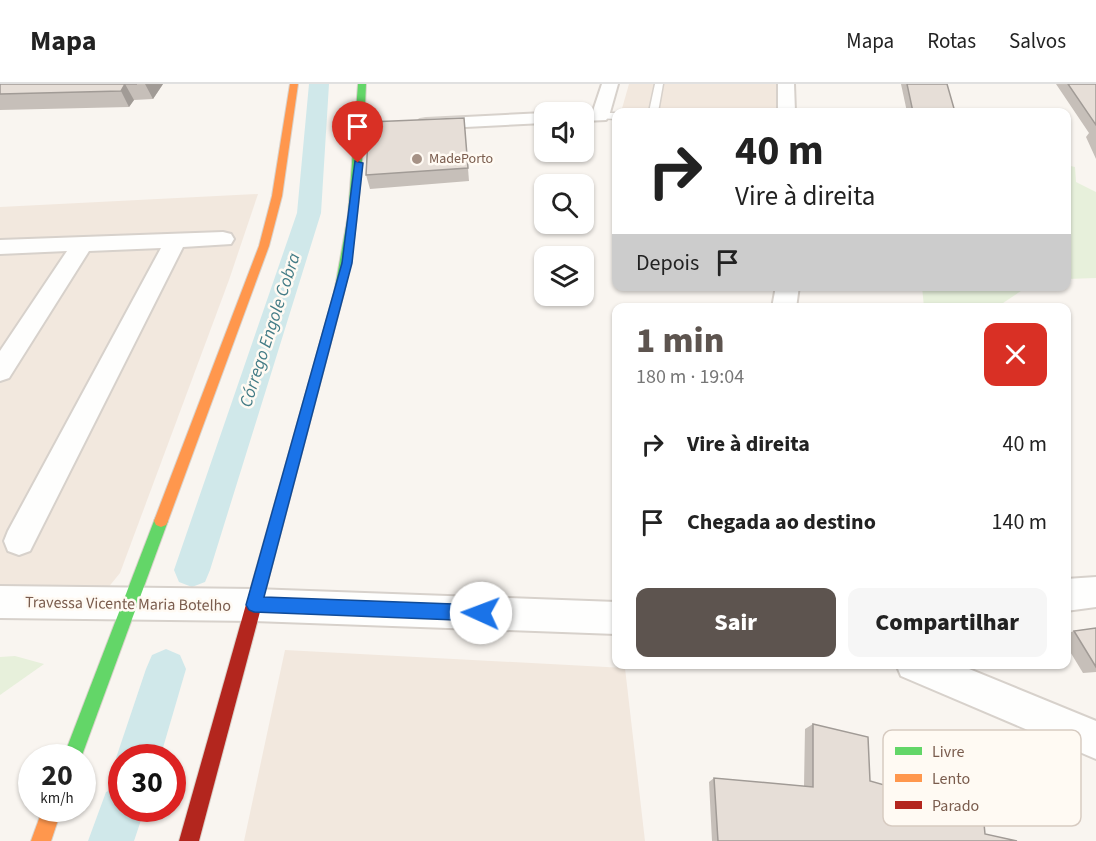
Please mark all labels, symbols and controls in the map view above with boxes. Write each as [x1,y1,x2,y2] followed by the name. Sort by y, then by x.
[30,21,97,61] text: Mapa
[846,26,894,56] text: Mapa
[927,26,976,56] text: Rotas
[1009,26,1066,56] text: Salvos
[332,101,383,163] pin
[534,102,594,306] map controls
[534,102,594,162] button: sound
[341,110,374,143] icon: arrive
[735,121,824,181] text: 40 m
[636,132,714,210] icon: right
[429,149,493,169] place label: MadePorto
[410,152,424,166] marker: MadePorto
[534,174,594,234] button: search
[735,177,875,216] text: Vire à direita
[534,246,594,306] button: layers
[711,246,744,279] icon: arrive
[636,247,699,279] text: Depois
[233,249,307,410] water label: Córrego Engole Cobra
[636,315,724,366] text: 1 min
[984,323,1047,386] button: close
[636,363,744,391] text: 180 m · 19:04
[636,428,669,461] icon: right
[687,428,810,460] text: Vire à direita
[1002,428,1047,460] text: 40 m
[636,506,669,539] icon: arrive
[687,506,876,538] text: Chegada ao destino
[992,506,1047,538] text: 140 m
[449,581,513,645] position arrow
[636,588,836,657] button: Sair
[848,588,1047,657] button: Compartilhar
[25,591,231,617] street label: Travessa Vicente Maria Botelho
[883,730,1081,826] legend
[932,741,965,763] text: Livre
[108,744,186,822] speed limit sign: 30
[41,754,73,797] text: 20
[932,768,970,790] text: Lento
[40,788,74,809] text: km/h
[932,795,979,817] text: Parado

